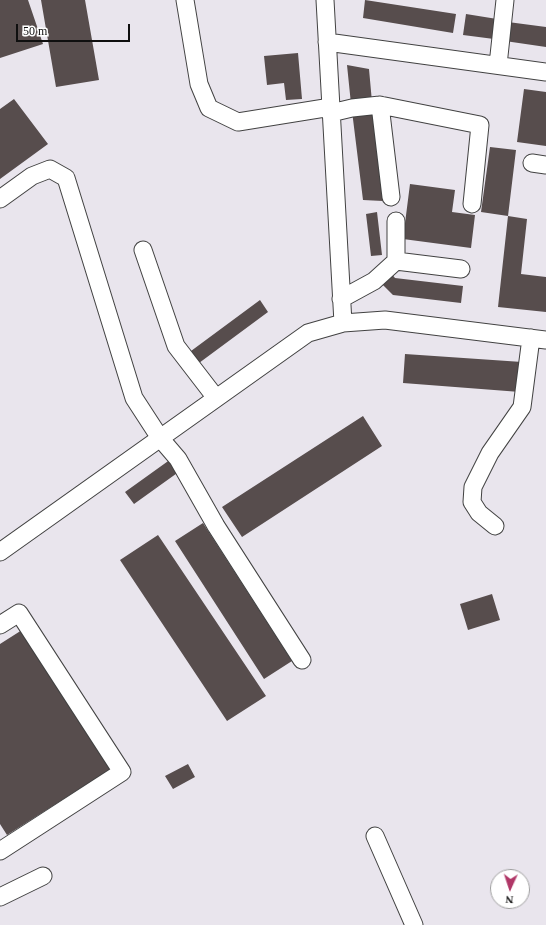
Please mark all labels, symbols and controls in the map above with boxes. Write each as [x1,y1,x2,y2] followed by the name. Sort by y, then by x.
[18,16,132,42] scale bar
[23,24,47,38] text: 50 m
[490,869,530,909] north arrow
[505,894,514,906] text: N

